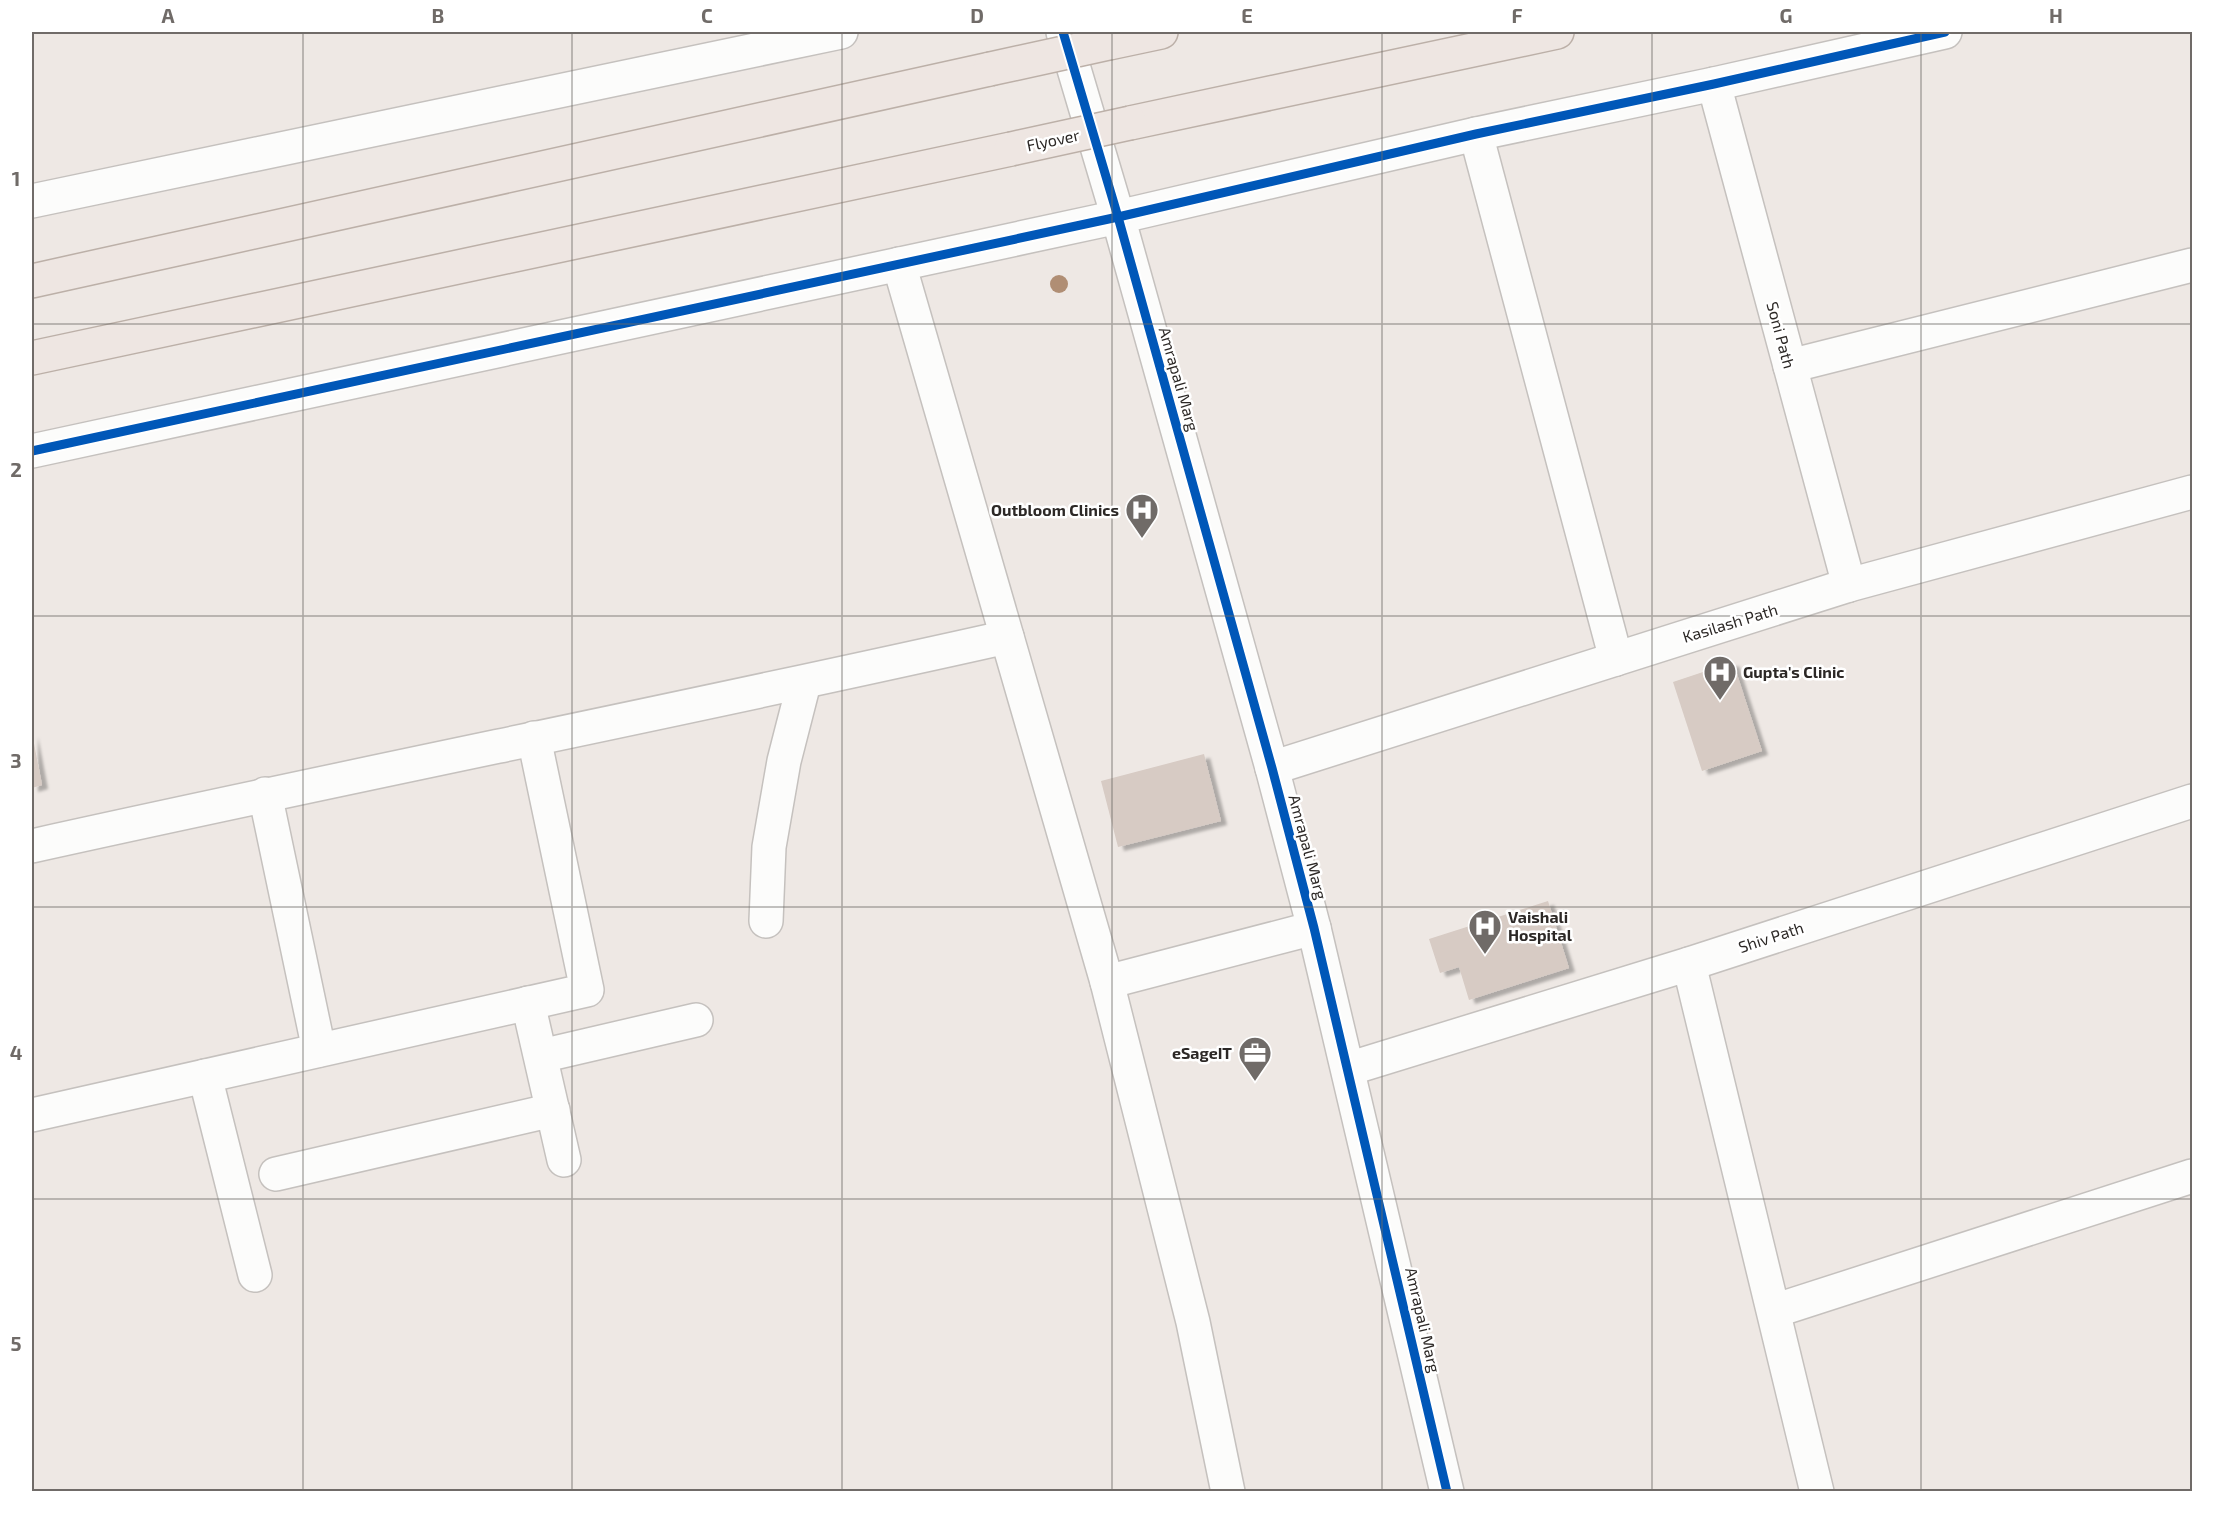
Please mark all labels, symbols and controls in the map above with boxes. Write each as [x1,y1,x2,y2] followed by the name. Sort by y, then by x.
[161,3,175,27] text: A
[432,3,444,27] text: B
[701,3,713,27] text: C
[970,3,984,27] text: D
[1241,3,1253,27] text: E
[1511,3,1523,27] text: F
[1780,3,1792,27] text: G
[2049,3,2063,27] text: H
[1025,125,1082,154] street label: Flyover
[12,166,20,190] text: 1
[1763,299,1800,370] street label: Soni Path
[1156,325,1203,433] street label: Amrapali Marg
[10,457,22,481] text: 2
[1124,492,1160,539] hospital icon: Outbloom Clinics
[991,500,1119,519] place label: Outbloom Clinics
[1680,599,1780,646] street label: Kasilash Path
[1702,654,1738,701] hospital icon: Gupta's Clinic
[1743,662,1845,681] place label: Gupta's Clinic
[10,748,22,772] text: 3
[1285,792,1332,901] street label: Amrapali Marg
[1508,907,1573,944] place label: Vaishali Hospital
[1467,908,1503,955] hospital icon: Vaishali Hospital
[1736,917,1806,956] street label: Shiv Path
[1237,1035,1273,1082] office icon: eSageIT
[10,1040,23,1064] text: 4
[1172,1043,1232,1062] place label: eSageIT
[1402,1265,1445,1375] street label: Amrapali Marg
[10,1331,22,1355] text: 5

